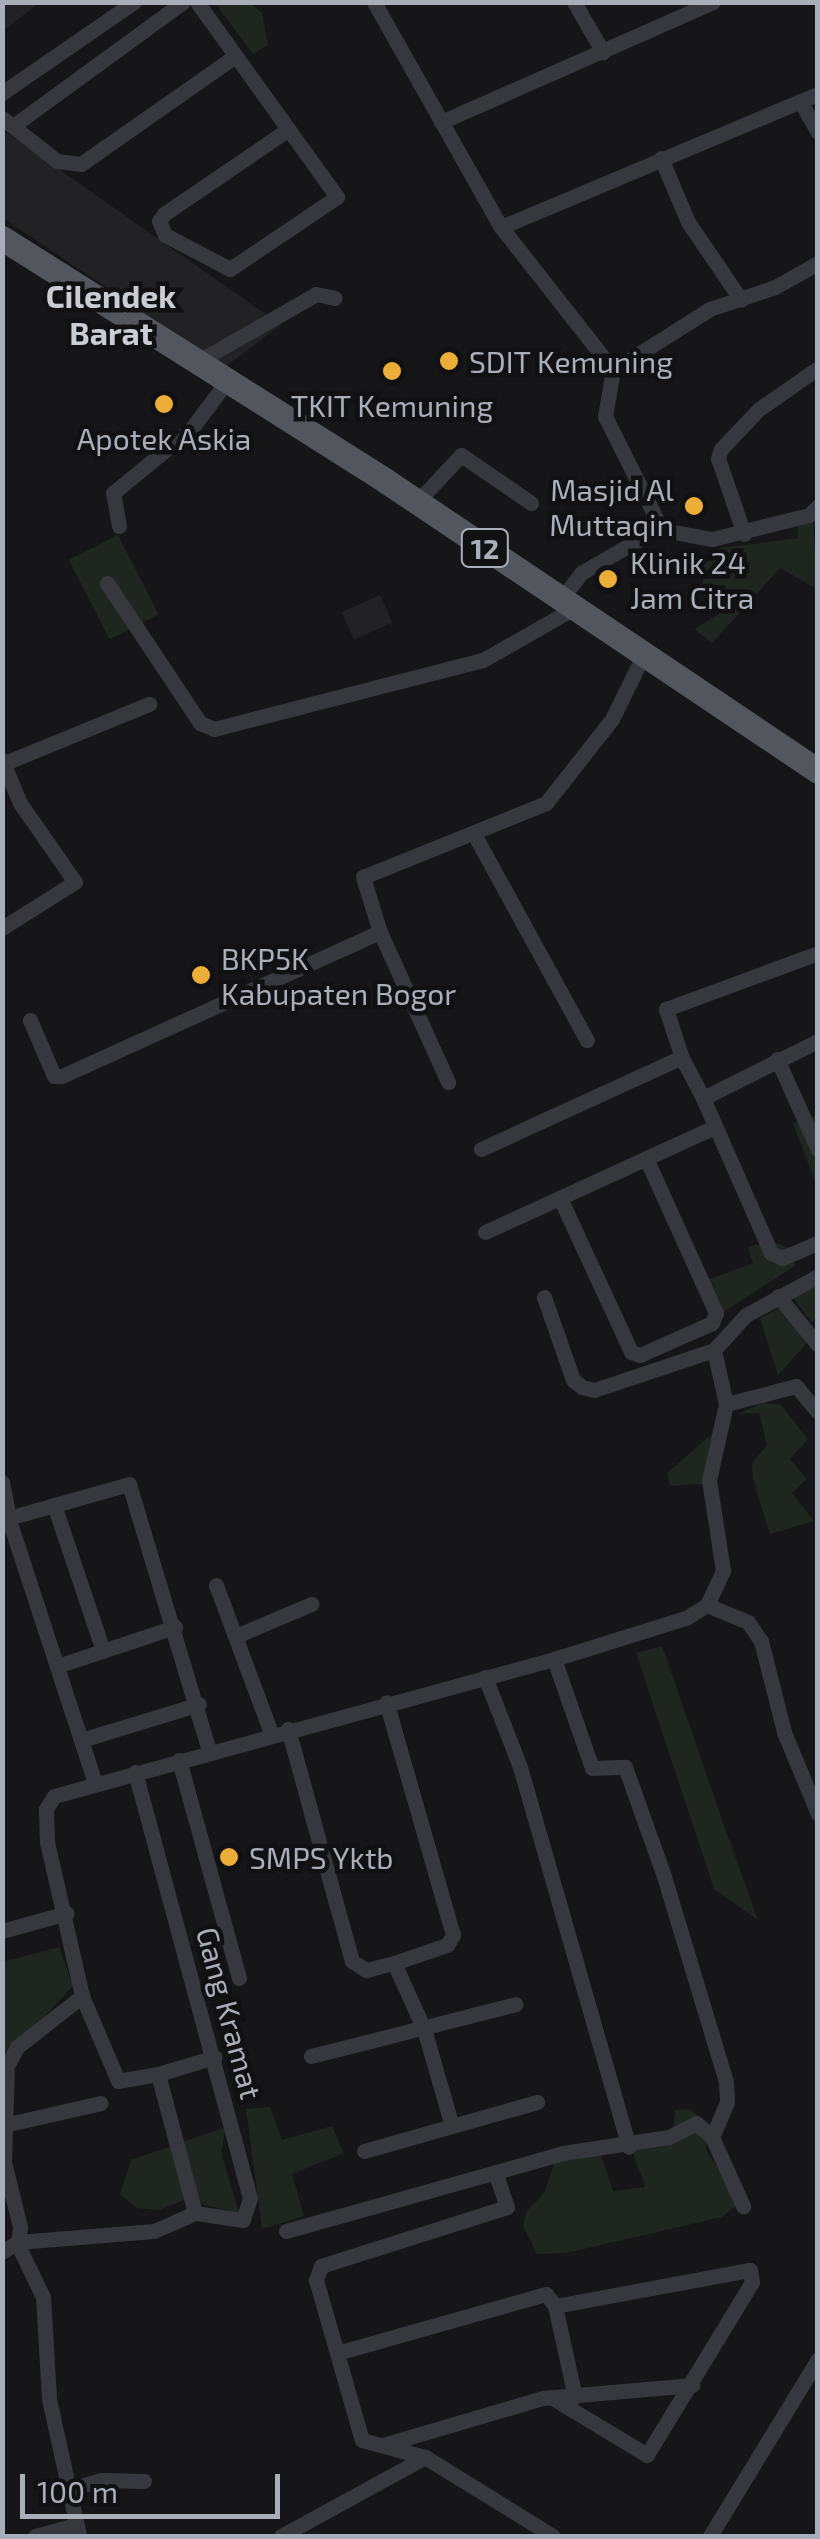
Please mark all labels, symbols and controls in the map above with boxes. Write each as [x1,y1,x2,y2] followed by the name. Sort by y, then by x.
[46,277,176,352] district label: Cilendek Barat
[469,343,674,379] place label: SDIT Kemuning
[438,350,460,372] marker: SDIT Kemuning
[381,360,403,382] marker: TKIT Kemuning
[290,387,494,423] place label: TKIT Kemuning
[153,393,175,415] marker: Apotek Askia
[76,420,252,456] place label: Apotek Askia
[549,471,674,542] place label: Masjid Al Muttaqin
[683,495,705,517] marker: Masjid Al Muttaqin
[460,525,510,571] road number: 12
[630,544,754,614] place label: Klinik 24 Jam Citra
[595,566,621,592] marker: Klinik 24 Jam Citra
[221,940,456,1010] place label: BKP5K Kabupaten Bogor
[190,964,212,986] marker: BKP5K Kabupaten Bogor
[249,1839,394,1875] place label: SMPS Yktb
[218,1846,240,1868] marker: SMPS Yktb
[190,1923,270,2103] street label: Gang Kramat
[25,2454,285,2516] scale bar
[37,2473,118,2509] text: 100 m

